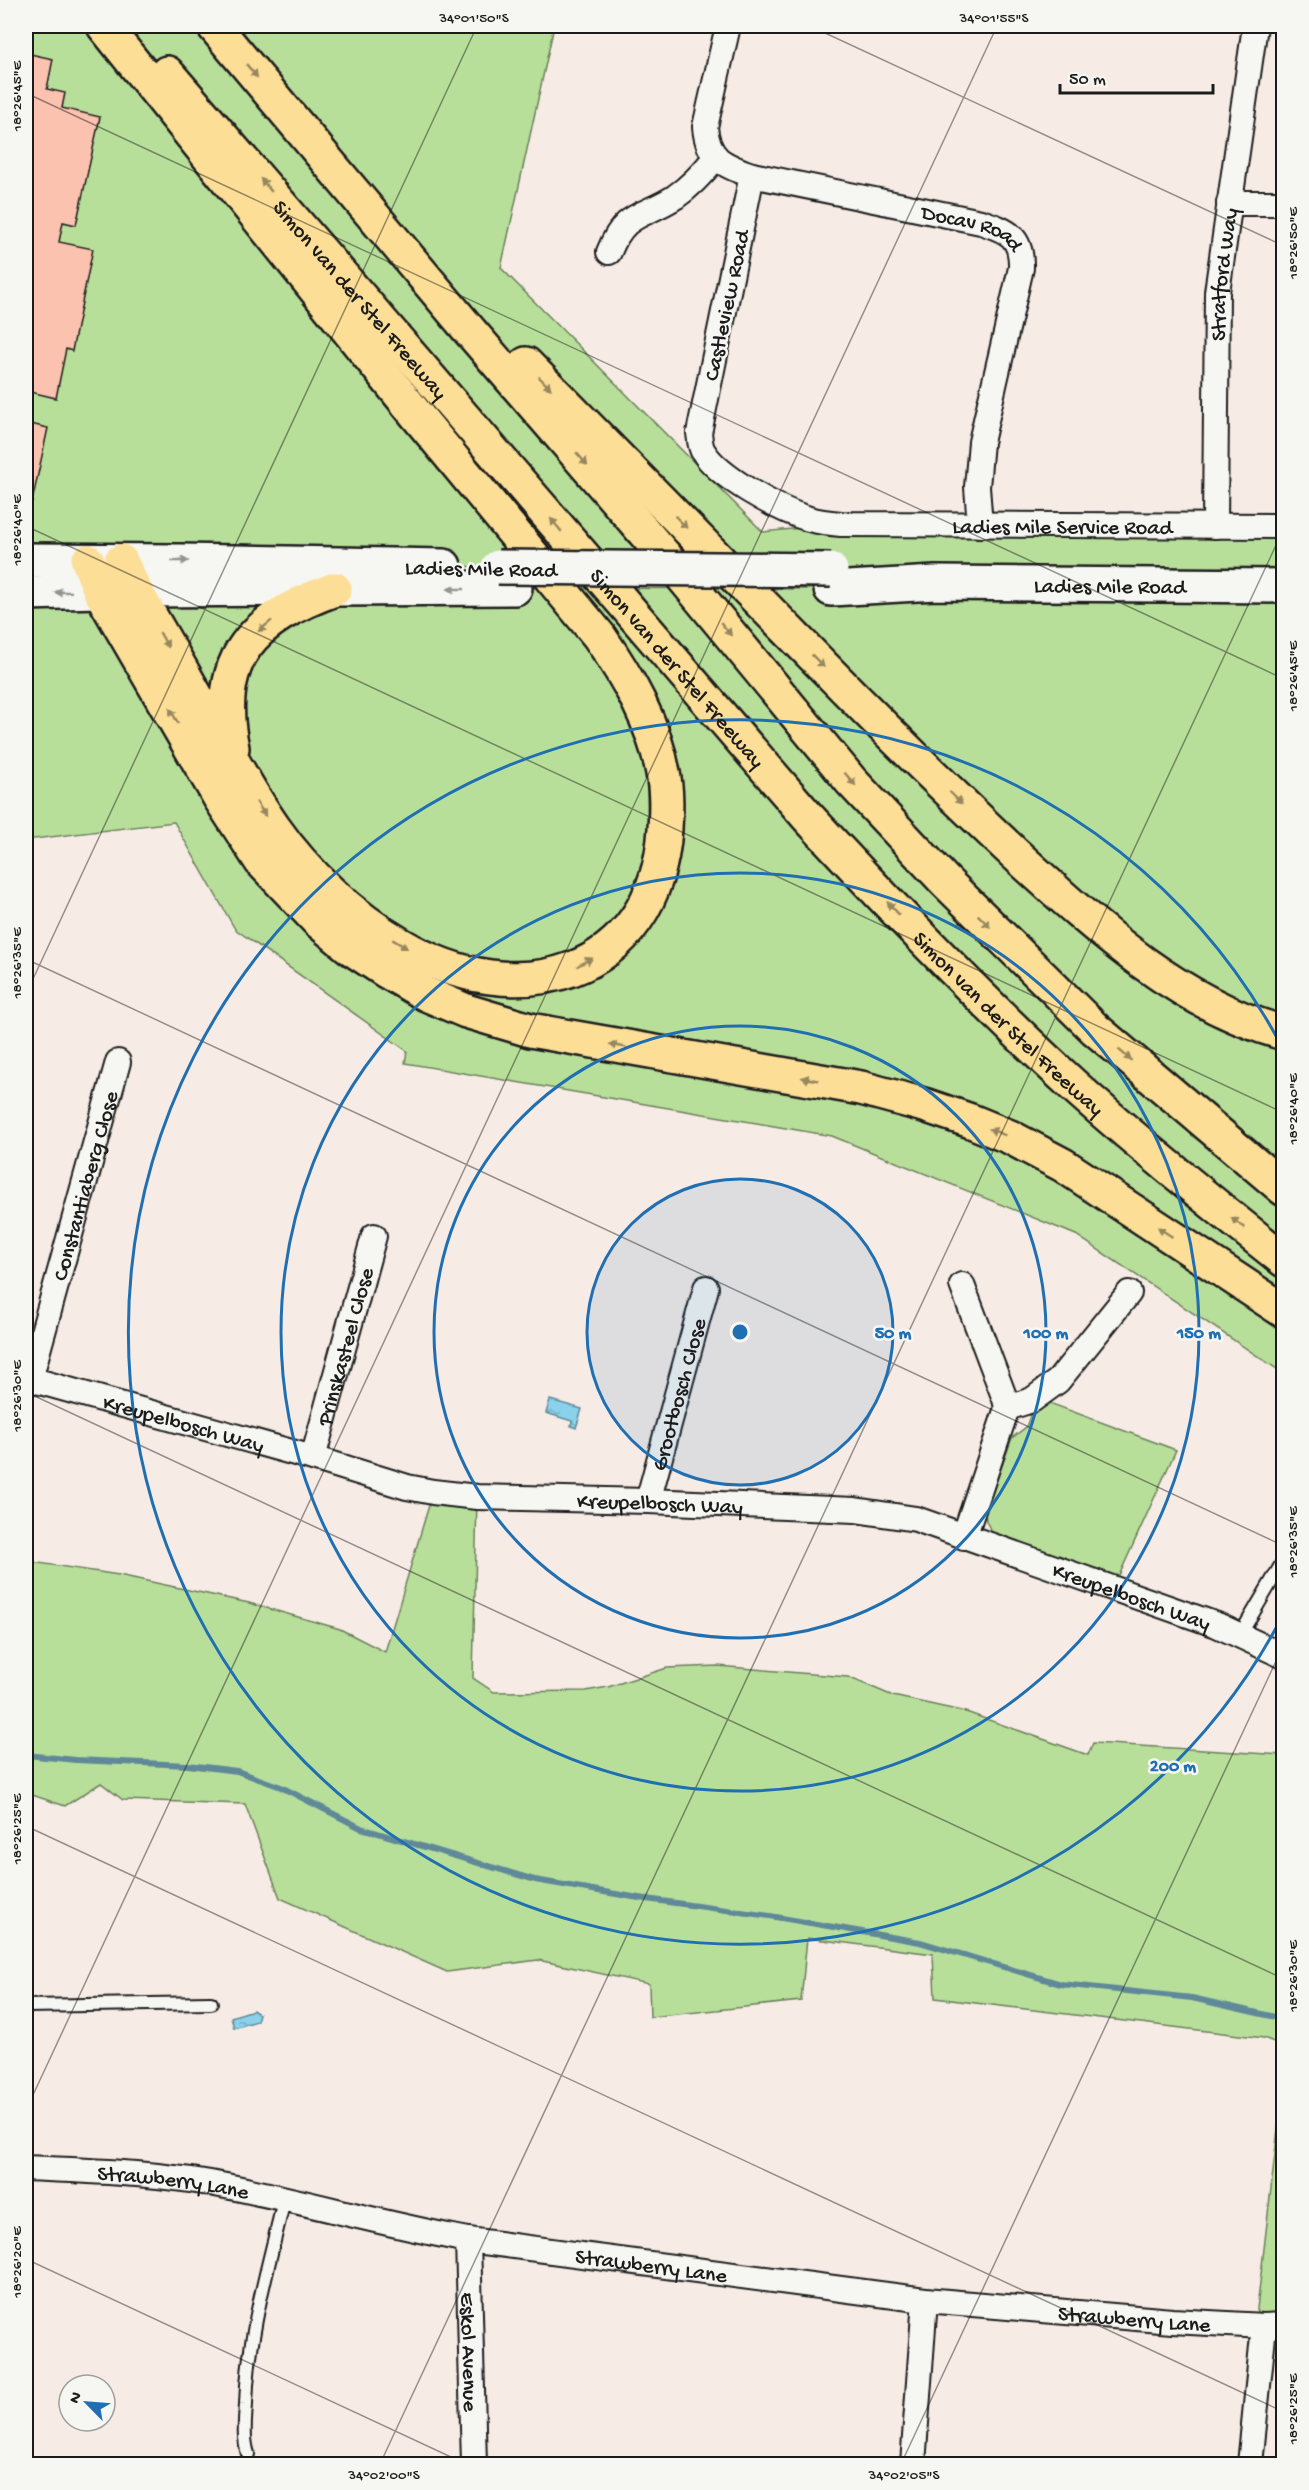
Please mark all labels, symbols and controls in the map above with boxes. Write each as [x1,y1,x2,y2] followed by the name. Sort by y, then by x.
[438,10,509,28] text: 34°01'50"S
[959,10,1029,28] text: 34°01'55"S
[1060,57,1213,95] scale bar
[9,60,27,132] text: 18°26'45"E
[245,63,257,78] one-way arrow
[1069,70,1106,91] text: 50 m
[259,177,272,193] one-way arrow
[265,196,452,407] street label: Simon van der Stel Freeway
[917,201,1028,259] street label: Docav Road
[1208,206,1246,341] street label: Stratford Way
[1285,206,1303,280] text: 18°26'50"E
[700,226,758,384] street label: Castleview Road
[537,375,551,389] one-way arrow
[575,451,588,466] one-way arrow
[9,494,27,566] text: 18°26'40"E
[674,514,688,528] one-way arrow
[952,516,1175,543] street label: Ladies Mile Service Road
[550,518,563,533] one-way arrow
[170,556,189,566] one-way arrow
[405,557,559,585] street label: Ladies Mile Road
[583,564,769,775] street label: Simon van der Stel Freeway
[1034,575,1188,602] street label: Ladies Mile Road
[447,584,466,594] one-way arrow
[53,587,72,596] one-way arrow
[257,619,273,632] one-way arrow
[719,621,732,637] one-way arrow
[159,632,169,649] one-way arrow
[1285,640,1303,712] text: 18°26'45"E
[811,653,825,668] one-way arrow
[170,708,180,725] one-way arrow
[843,771,856,786] one-way arrow
[949,791,963,805] one-way arrow
[256,801,267,818] one-way arrow
[886,901,900,915] one-way arrow
[977,913,991,927] one-way arrow
[9,927,27,1000] text: 18°26'35"E
[906,927,1108,1123] street label: Simon van der Stel Freeway
[392,938,408,949] one-way arrow
[577,957,594,967] one-way arrow
[609,1041,628,1050] one-way arrow
[1117,1049,1133,1062] one-way arrow
[1285,1073,1303,1145] text: 18°26'40"E
[801,1074,820,1083] one-way arrow
[49,1088,126,1284] street label: Constantiaberg Close
[988,1127,1006,1137] one-way arrow
[1230,1218,1245,1230] one-way arrow
[1157,1226,1173,1238] one-way arrow
[313,1265,382,1430] street label: Prinskasteel Close
[648,1315,714,1474] street label: Grootbosch Close
[730,1322,750,1342] centre of rings
[875,1324,912,1345] text: 50 m
[1023,1324,1069,1345] text: 100 m
[1176,1324,1221,1345] text: 150 m
[9,1360,27,1433] text: 18°26'30"E
[99,1391,267,1461] street label: Kreupelbosch Way
[576,1490,743,1522] street label: Kreupelbosch Way
[1285,1506,1303,1579] text: 18°26'35"E
[1048,1559,1214,1639] street label: Kreupelbosch Way
[1150,1757,1196,1778] text: 200 m
[9,1793,27,1865] text: 18°26'25"E
[1285,1940,1303,2013] text: 18°26'30"E
[96,2162,251,2208] street label: Strawberry Lane
[9,2226,27,2299] text: 18°26'20"E
[573,2245,729,2291] street label: Strawberry Lane
[452,2292,482,2413] street label: Eskol Avenue
[1057,2302,1212,2340] street label: Strawberry Lane
[57,2373,117,2433] north arrow
[1285,2373,1303,2445] text: 18°26'25"E
[66,2389,88,2407] text: N
[347,2467,420,2485] text: 34°02'00"S
[868,2467,939,2485] text: 34°02'05"S

